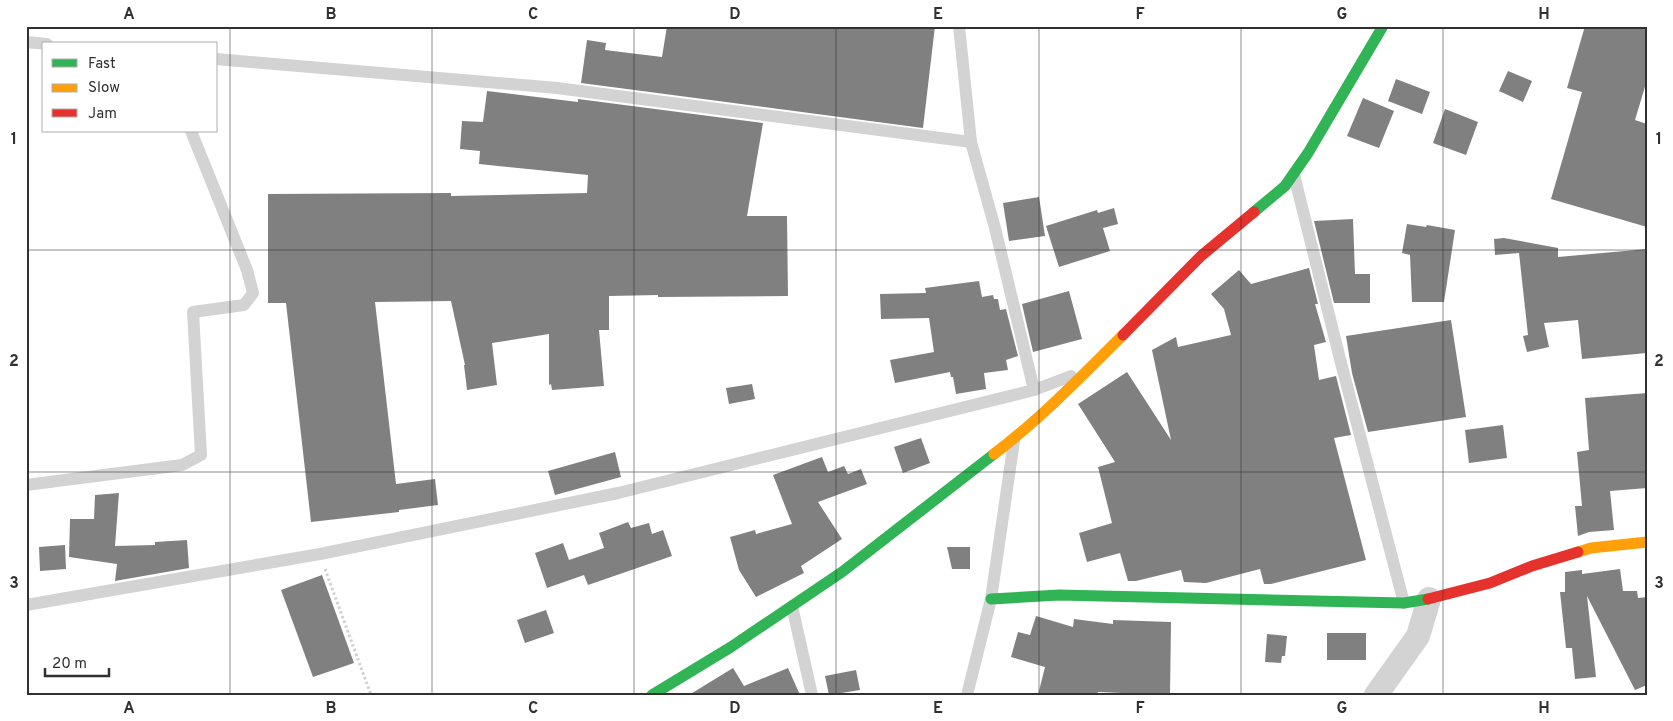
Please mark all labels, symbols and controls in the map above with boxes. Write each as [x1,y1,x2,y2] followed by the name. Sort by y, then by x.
[123,5,135,25] text: A
[325,5,337,25] text: B
[528,5,538,25] text: C
[729,5,741,25] text: D
[933,5,943,25] text: E
[1135,5,1145,25] text: F
[1337,5,1347,25] text: G
[1538,5,1550,25] text: H
[42,42,218,132] legend
[88,55,116,74] text: Fast
[88,79,120,98] text: Slow
[88,105,117,124] text: Jam
[11,130,17,150] text: 1
[1656,130,1662,150] text: 1
[9,352,19,372] text: 2
[1654,352,1664,372] text: 2
[9,574,19,594] text: 3
[1654,574,1664,594] text: 3
[45,646,109,678] scale bar
[52,655,87,674] text: 20 m
[123,699,135,719] text: A
[325,699,337,719] text: B
[528,699,538,719] text: C
[729,699,741,719] text: D
[933,699,943,719] text: E
[1135,699,1145,719] text: F
[1337,699,1347,719] text: G
[1538,699,1550,719] text: H

